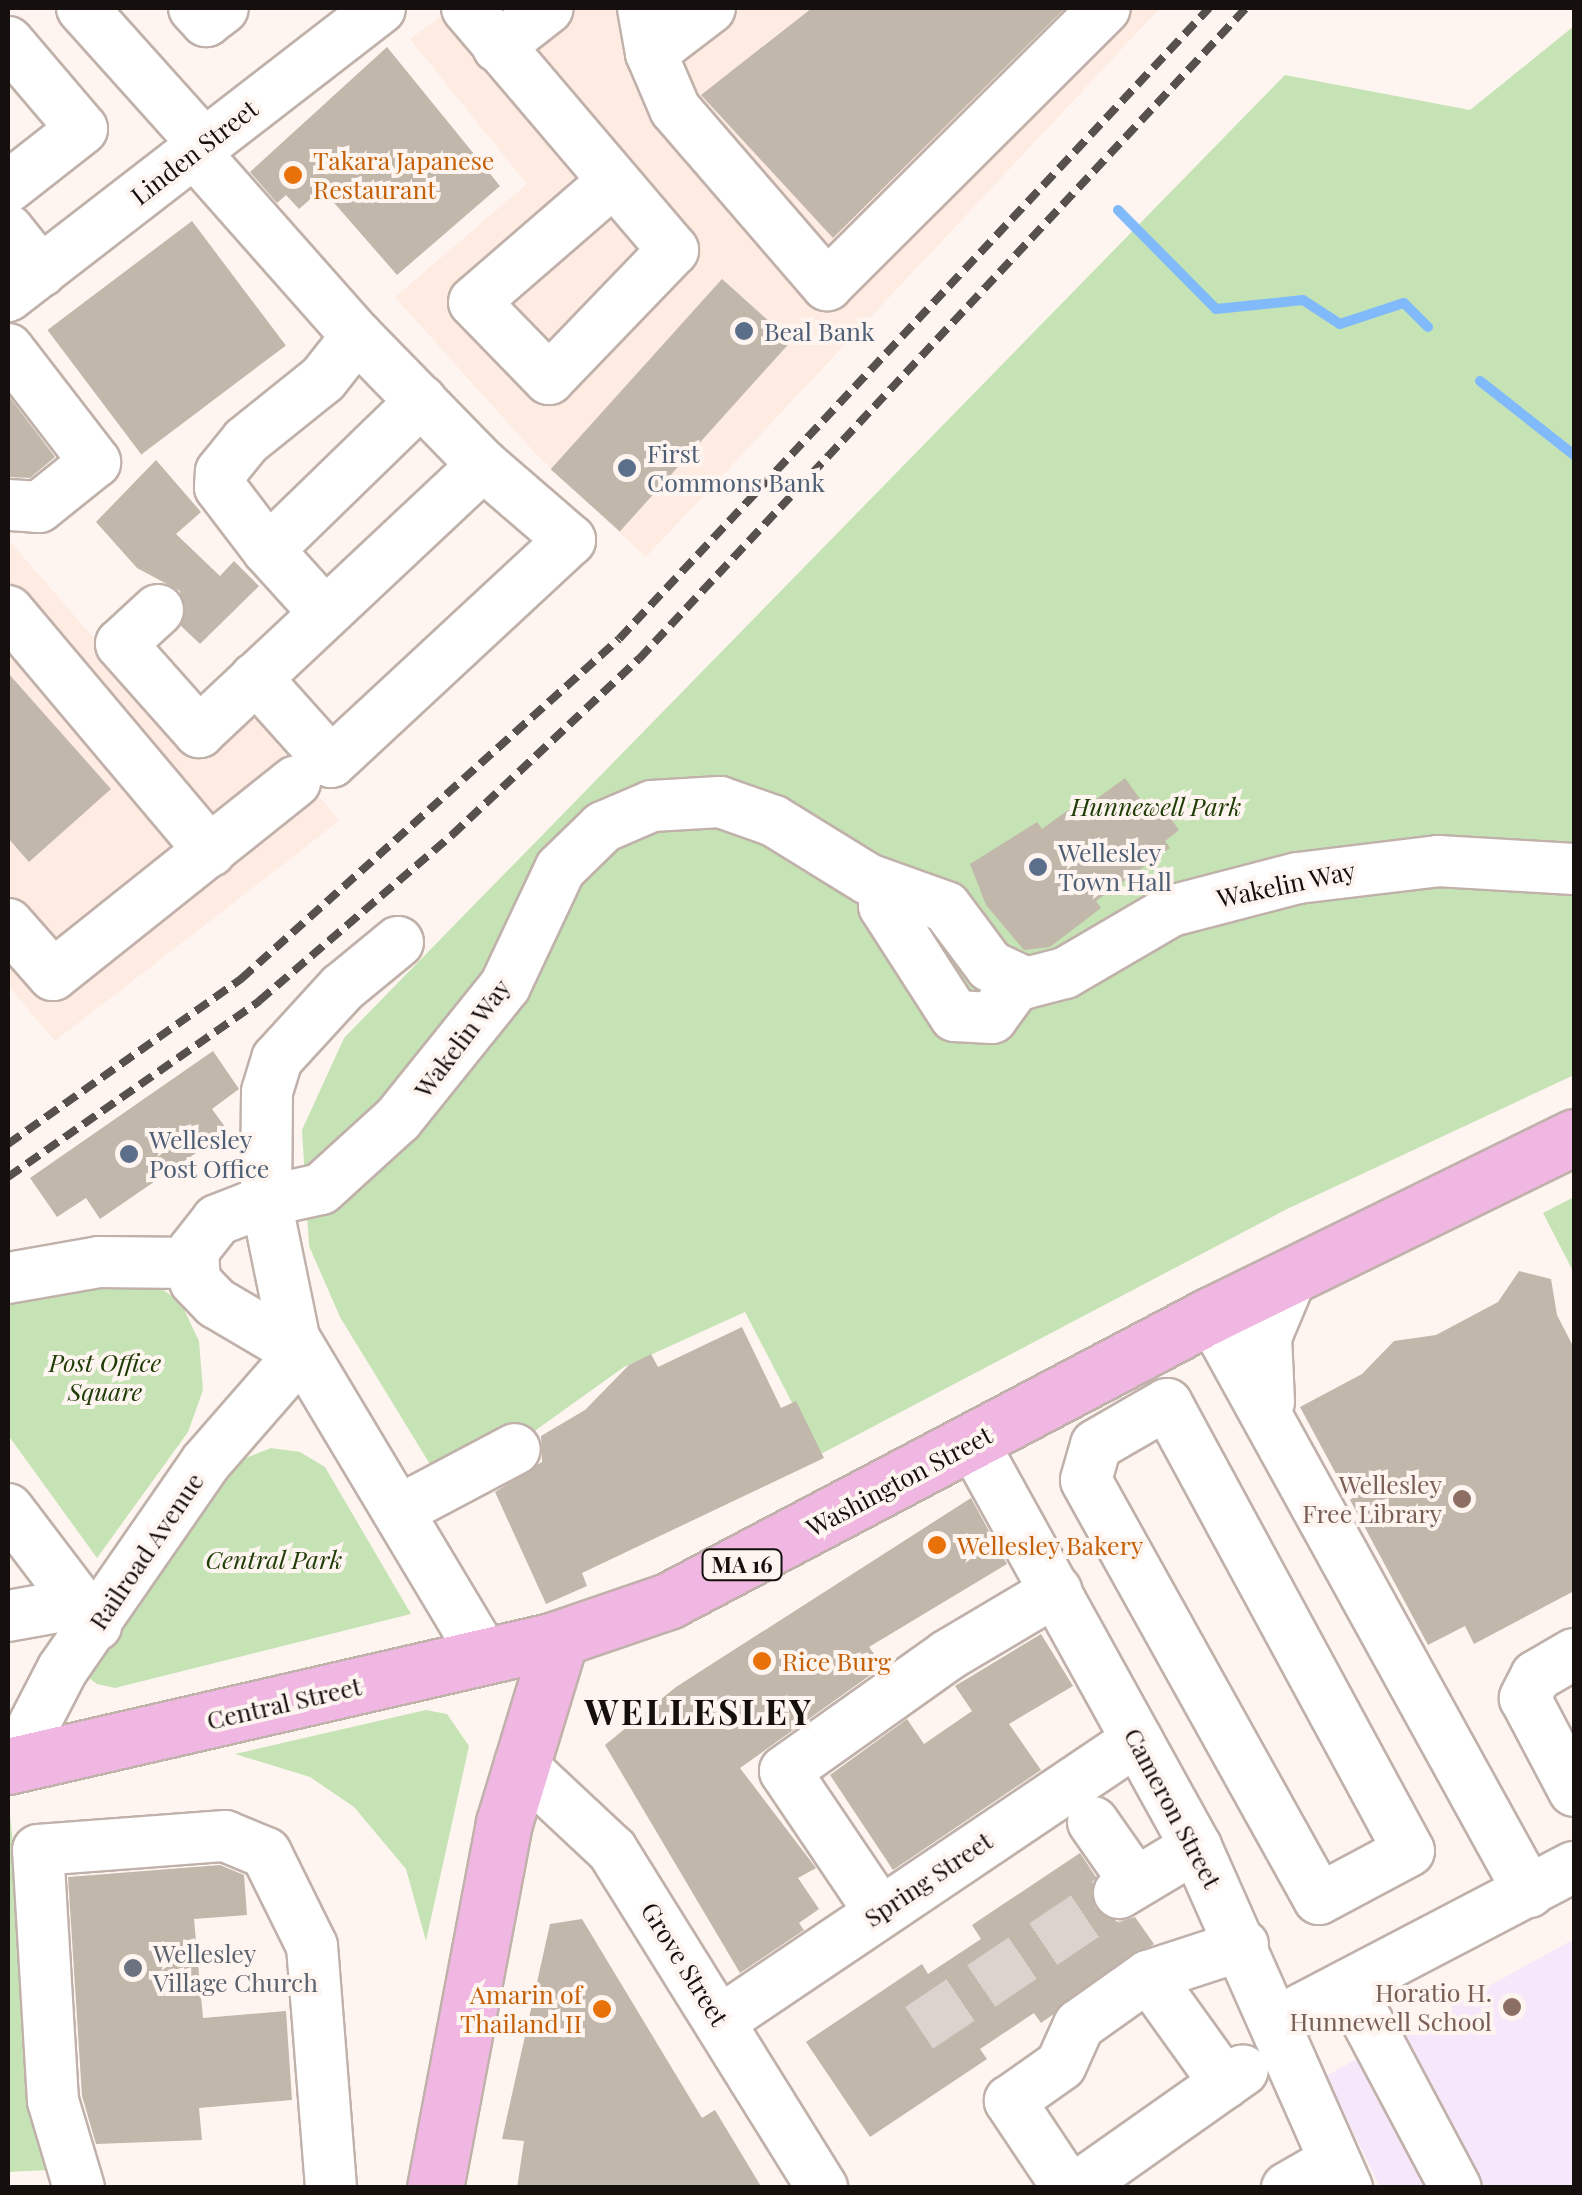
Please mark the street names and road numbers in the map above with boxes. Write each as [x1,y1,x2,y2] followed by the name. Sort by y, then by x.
[125,93,263,211] street label: Linden Street
[1214,855,1358,913] street label: Wakelin Way
[407,972,517,1104] street label: Wakelin Way
[801,1419,997,1543] street label: Washington Street
[82,1467,210,1635] street label: Railroad Avenue
[700,1548,784,1582] road number: MA 16
[204,1671,364,1735] street label: Central Street
[1118,1723,1228,1893] street label: Cameron Street
[858,1825,998,1933] street label: Spring Street
[635,1897,735,2031] street label: Grove Street

